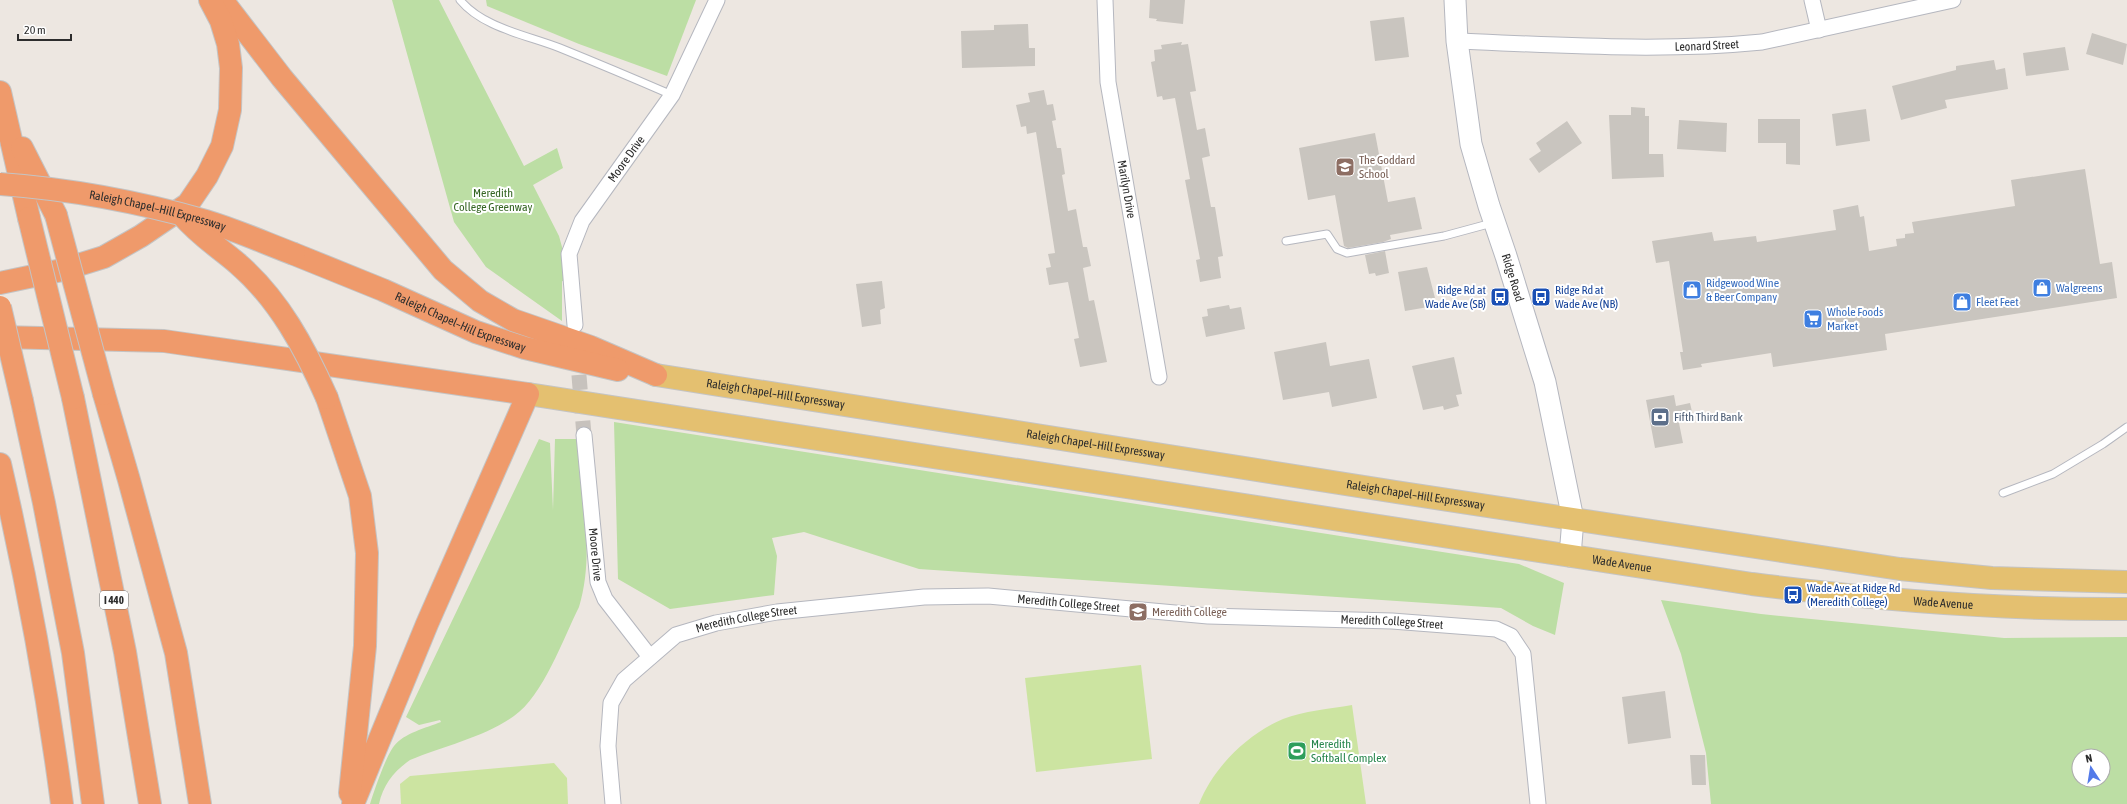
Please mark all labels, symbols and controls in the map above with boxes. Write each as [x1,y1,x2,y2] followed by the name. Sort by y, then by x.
[18,16,71,42] scale bar
[24,23,46,37] text: 20 m
[1675,37,1740,54] street label: Leonard Street
[605,133,648,185] street label: Moore Drive
[1359,153,1415,181] place label: The Goddard School
[1334,156,1356,178] school or university icon: The Goddard School
[1115,159,1138,220] street label: Marilyn Drive
[454,186,532,214] park label: Meredith College Greenway
[88,188,228,234] street label: Raleigh Chapel–Hill Expressway
[1499,252,1527,303] street label: Ridge Road
[1706,276,1779,304] place label: Ridgewood Wine & Beer Company
[2031,277,2053,299] shop icon: Walgreens
[1681,279,1703,301] shop icon: Ridgewood Wine & Beer Company
[2056,281,2103,295] place label: Walgreens
[1425,283,1487,311] place label: Ridge Rd at Wade Ave (SB)
[1555,283,1618,311] place label: Ridge Rd at Wade Ave (NB)
[1489,286,1511,308] bus stop icon: Ridge Rd at Wade Ave (SB)
[1530,286,1552,308] bus stop icon: Ridge Rd at Wade Ave (NB)
[393,289,528,355] street label: Raleigh Chapel–Hill Expressway
[1951,291,1973,313] shop icon: Fleet Feet
[1976,295,2019,309] place label: Fleet Feet
[1827,305,1883,333] place label: Whole Foods Market
[1802,308,1824,330] supermarket icon: Whole Foods Market
[705,376,846,412] street label: Raleigh Chapel–Hill Expressway
[1649,406,1671,428] bank icon: Fifth Third Bank
[1674,410,1743,424] place label: Fifth Third Bank
[1025,427,1166,462] street label: Raleigh Chapel–Hill Expressway
[1345,477,1486,512] street label: Raleigh Chapel–Hill Expressway
[586,527,605,582] street label: Moore Drive
[1591,552,1653,575] street label: Wade Avenue
[1807,581,1900,609] place label: Wade Ave at Ridge Rd (Meredith College)
[1782,584,1804,606] bus stop icon: Wade Ave at Ridge Rd (Meredith College)
[100,591,128,609] road number: I 440
[1017,592,1121,615] street label: Meredith College Street
[1913,594,1974,612] street label: Wade Avenue
[1127,601,1149,623] school or university icon: Meredith College
[694,603,798,636] street label: Meredith College Street
[1152,605,1227,619] place label: Meredith College
[1340,613,1444,632] street label: Meredith College Street
[1311,737,1386,765] place label: Meredith Softball Complex
[1286,740,1308,762] sports icon: Meredith Softball Complex
[2071,748,2111,788] north arrow
[2084,752,2093,765] text: N

